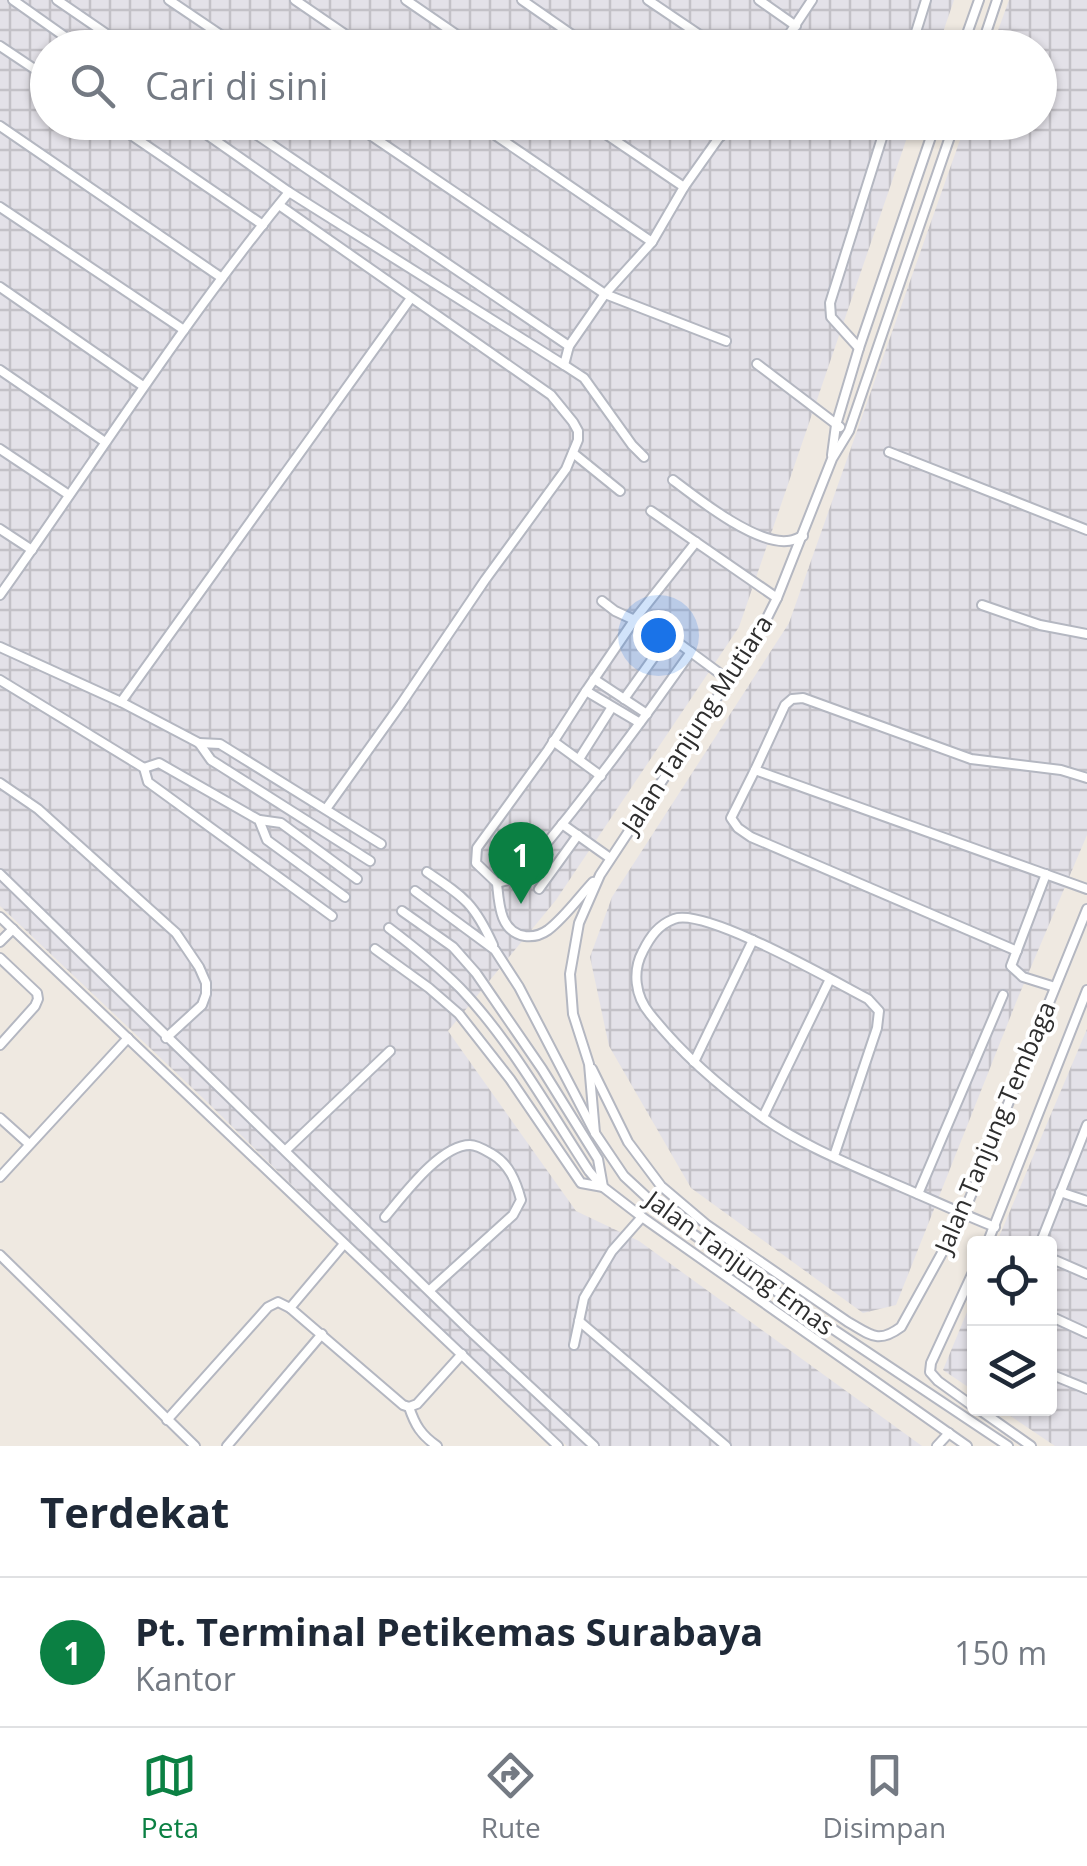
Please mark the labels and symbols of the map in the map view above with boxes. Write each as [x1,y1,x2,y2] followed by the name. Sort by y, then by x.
[612,608,780,841] street label: Jalan Tanjung Mutiara
[633,610,684,661] your location
[488,822,554,904] pin: 1
[925,996,1063,1259] street label: Jalan Tanjung Tembaga
[638,1181,842,1342] street label: Jalan Tanjung Emas

